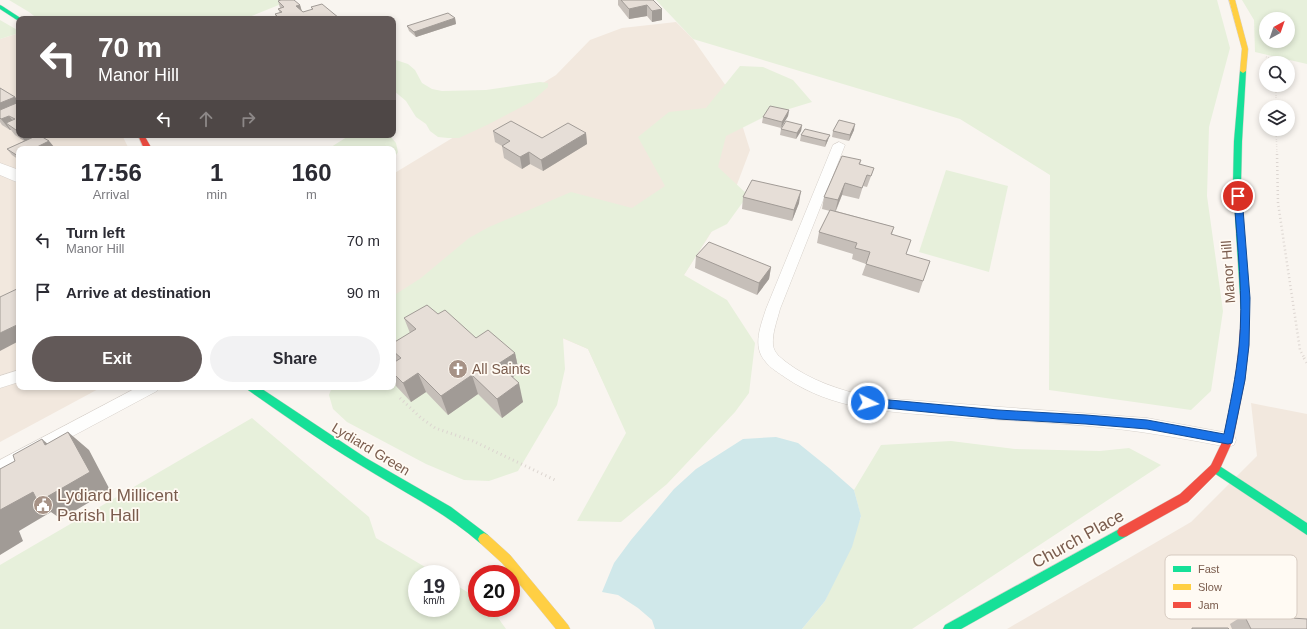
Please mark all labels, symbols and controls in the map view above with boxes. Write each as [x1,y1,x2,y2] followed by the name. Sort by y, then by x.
[1259,12,1295,48] north arrow
[1259,12,1295,136] map controls
[32,32,84,84] icon: left
[98,32,162,63] text: 70 m
[1259,56,1295,92] button: search
[98,65,179,85] text: Manor Hill
[1259,100,1295,136] button: layers
[153,108,175,130] icon: left
[195,108,217,130] icon: ahead
[237,108,259,130] icon: right
[80,159,142,186] text: 17:56
[210,159,223,186] text: 1
[292,159,332,186] text: 160
[1221,179,1255,213] pin
[1227,185,1249,207] icon: arrive
[93,187,130,202] text: Arrival
[206,187,227,202] text: min
[306,187,317,202] text: m
[66,224,125,241] text: Turn left
[32,229,54,251] icon: left
[347,232,380,249] text: 70 m
[1218,240,1238,304] street label: Manor Hill
[66,241,125,256] text: Manor Hill
[32,281,54,303] icon: arrive
[66,284,211,301] text: Arrive at destination
[347,284,380,301] text: 90 m
[32,336,202,382] button: Exit
[210,336,380,382] button: Share
[447,358,469,380] church icon: All Saints
[472,361,530,377] place label: All Saints
[847,382,889,424] position arrow
[329,419,413,479] street label: Lydiard Green
[57,486,179,525] place label: Lydiard Millicent Parish Hall
[32,494,54,516] public building icon: Lydiard Millicent Parish Hall
[1029,506,1127,572] street label: Church Place
[1165,555,1297,619] legend
[1198,563,1219,575] text: Fast
[468,565,520,617] speed limit sign: 20
[423,575,445,597] text: 19
[1198,581,1222,593] text: Slow
[423,595,445,606] text: km/h
[1198,599,1219,611] text: Jam

